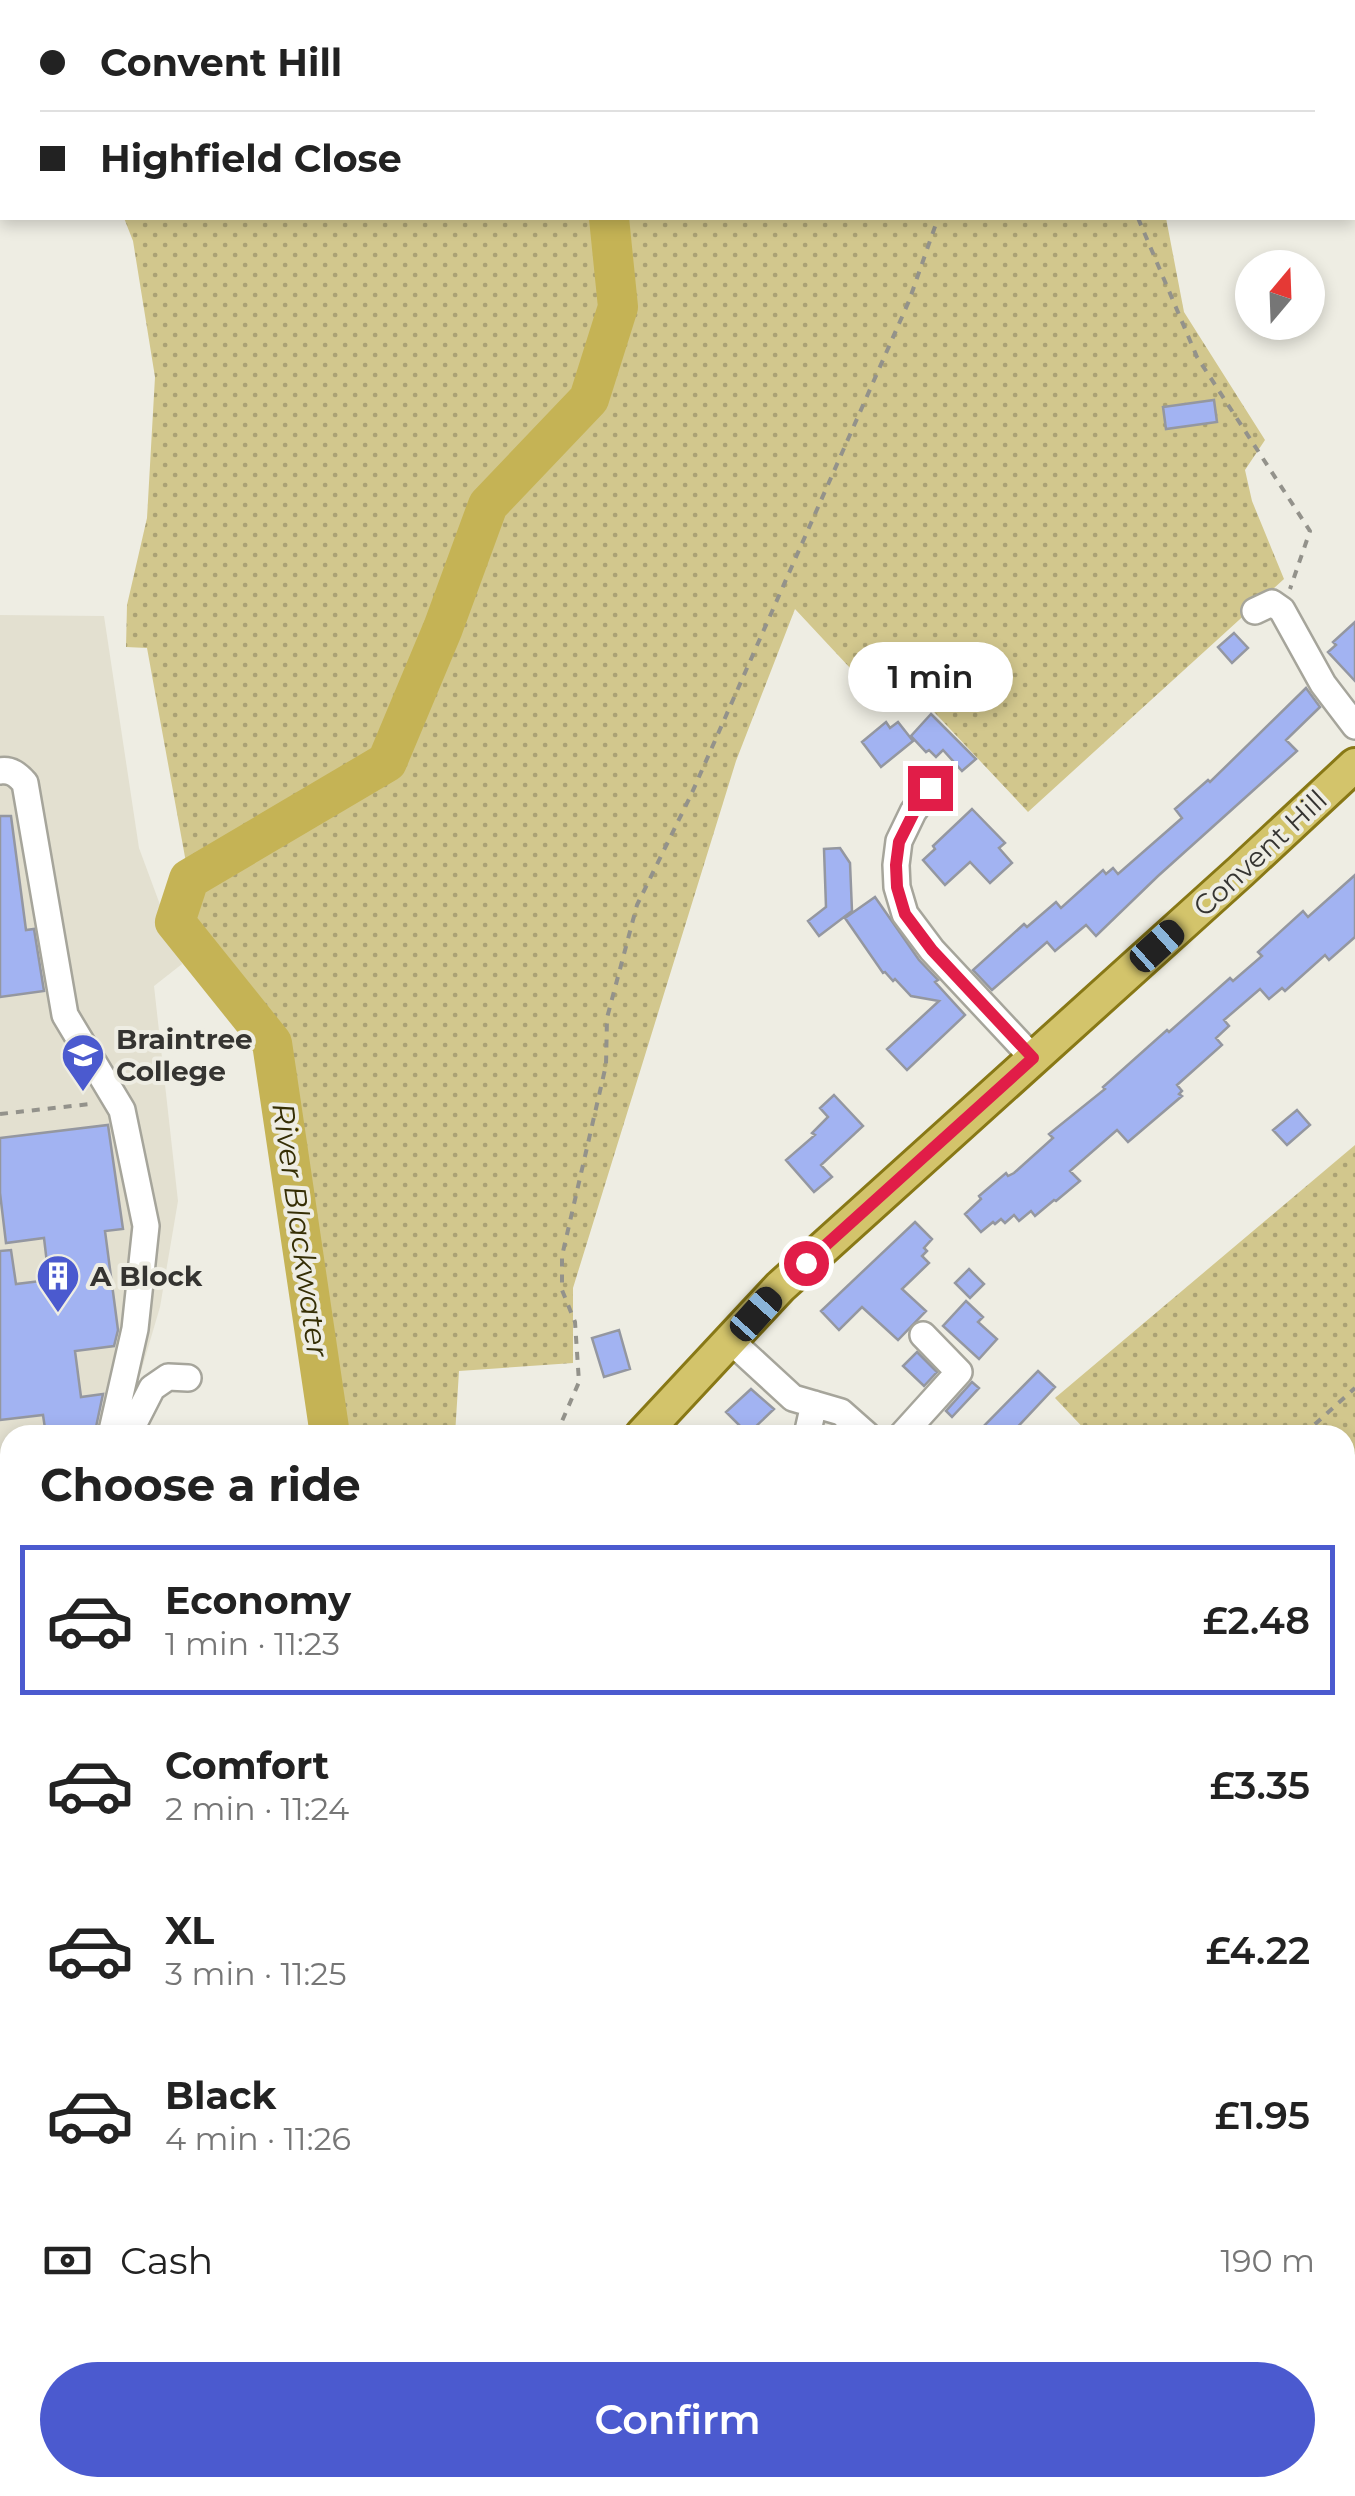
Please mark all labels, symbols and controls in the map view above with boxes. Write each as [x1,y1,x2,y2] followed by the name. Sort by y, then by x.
[100,39,342,86] text: Convent Hill
[100,135,402,182] text: Highfield Close
[1235,250,1325,340] north arrow
[1235,250,1325,340] map controls
[848,643,1012,713] callout: 1 min
[888,657,973,696] text: 1 min
[908,766,953,811] route end
[1186,783,1334,923] street label: Convent Hill
[1125,915,1189,977] car
[116,1022,253,1088] place label: Braintree College
[60,1032,106,1093] school or university icon: Braintree College
[264,1100,337,1360] water label: River Blackwater
[784,1241,829,1286] route start
[35,1253,81,1314] building icon: A Block
[89,1259,203,1293] place label: A Block
[725,1282,787,1346] car
[40,1457,361,1512] text: Choose a ride
[45,1575,135,1665] icon: car
[165,1577,351,1624] text: Economy
[1203,1597,1310,1644] text: £2.48
[165,1624,340,1663] text: 1 min · 11:23
[45,1740,135,1830] icon: car
[165,1742,329,1789] text: Comfort
[1210,1762,1310,1809] text: £3.35
[165,1789,349,1828] text: 2 min · 11:24
[45,1905,135,1995] icon: car
[165,1907,214,1954] text: XL
[1206,1927,1310,1974] text: £4.22
[165,1954,347,1993] text: 3 min · 11:25
[45,2070,135,2160] icon: car
[165,2072,276,2119] text: Black
[1215,2092,1310,2139] text: £1.95
[165,2119,351,2158] text: 4 min · 11:26
[40,2233,95,2288] icon: cash
[120,2237,213,2284] text: Cash
[1220,2241,1315,2280] text: 190 m
[40,2362,1315,2477] button: Confirm

